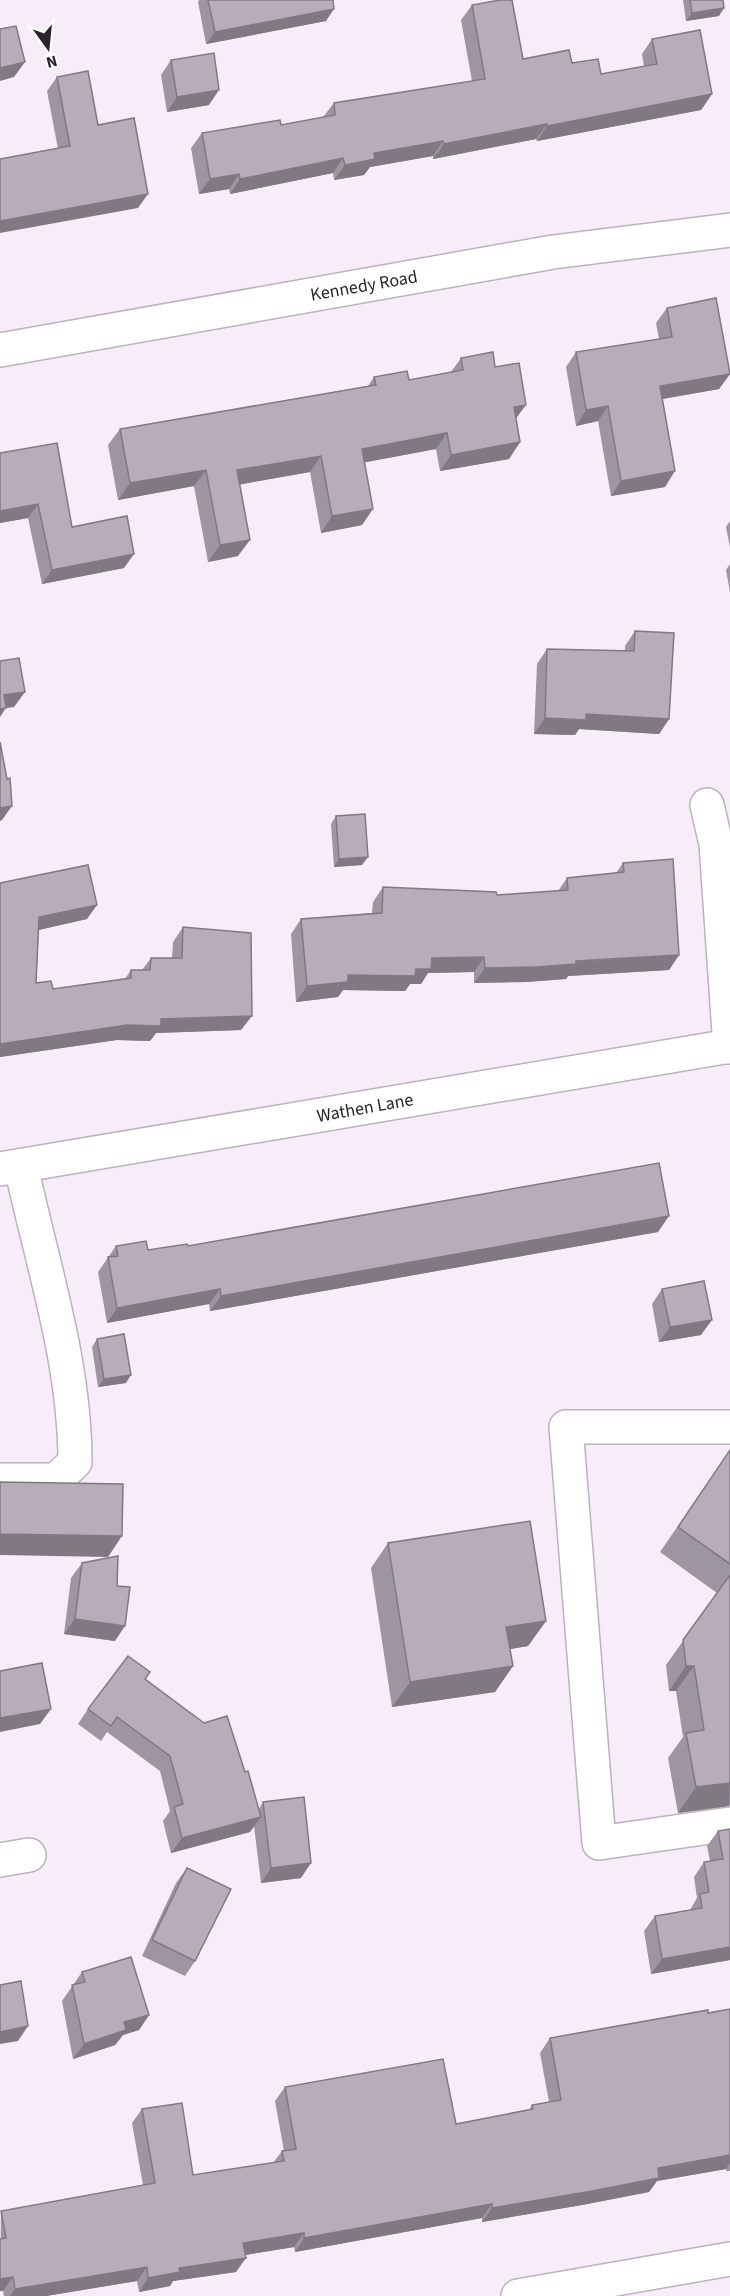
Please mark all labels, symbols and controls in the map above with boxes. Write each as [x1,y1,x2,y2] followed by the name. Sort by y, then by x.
[18,18,78,78] north arrow
[44,50,60,74] text: N
[308,264,420,308] street label: Kennedy Road
[315,1087,415,1129] street label: Wathen Lane

